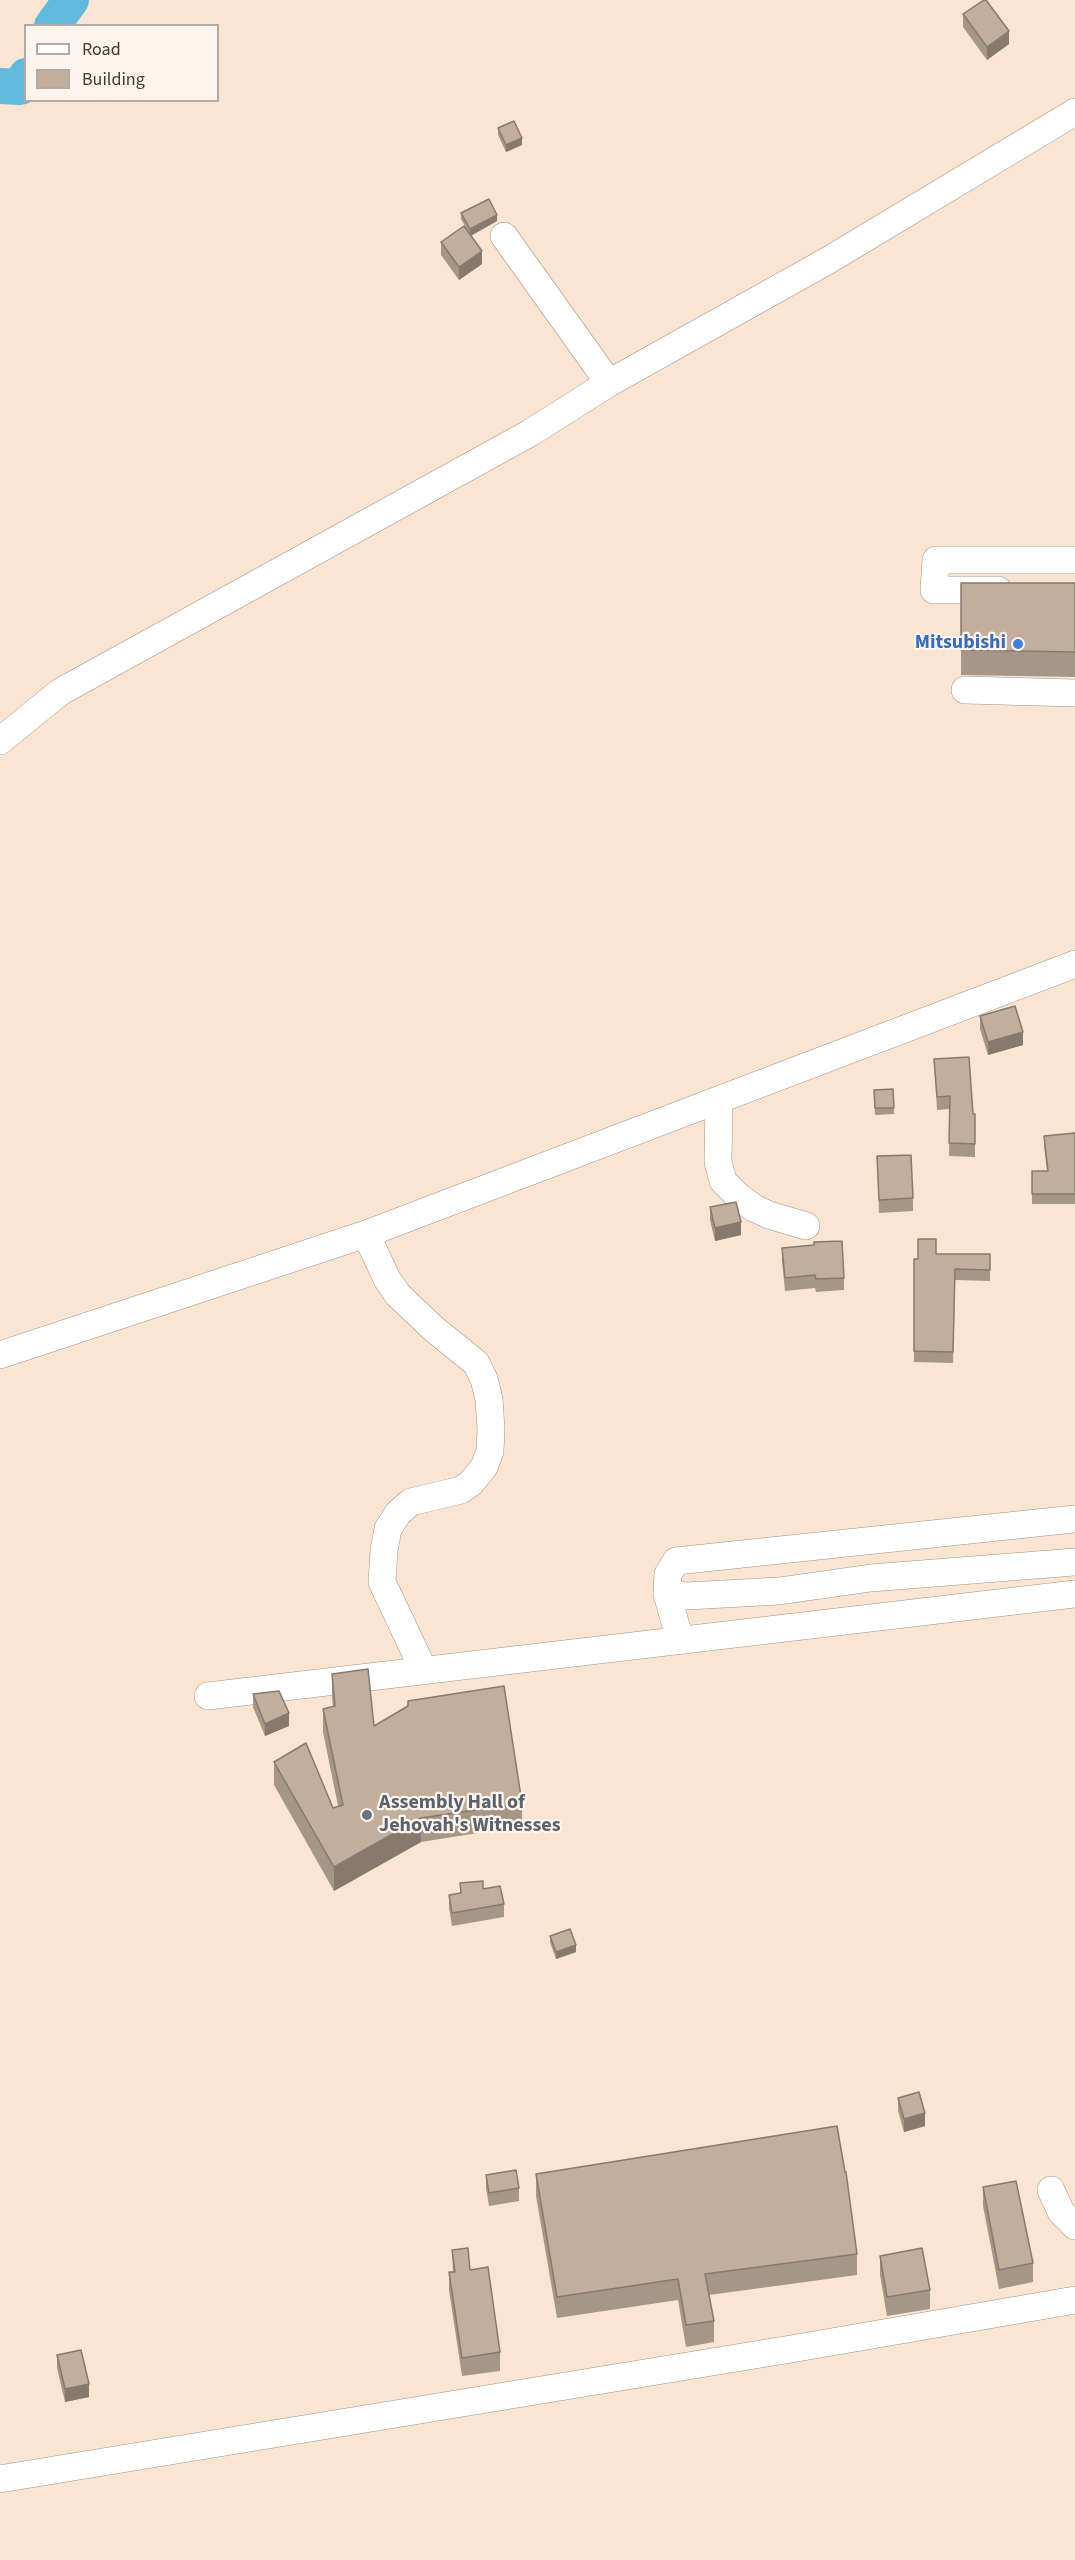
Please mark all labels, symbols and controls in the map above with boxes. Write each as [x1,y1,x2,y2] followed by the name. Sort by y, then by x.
[24,24,219,102] legend
[82,37,121,62] text: Road
[82,67,145,92] text: Building
[915,632,1006,656] place label: Mitsubishi
[1011,637,1025,651] marker: Mitsubishi
[379,1792,561,1839] place label: Assembly Hall of Jehovah's Witnesses
[360,1808,374,1822] marker: Assembly Hall of Jehovah's Witnesses

